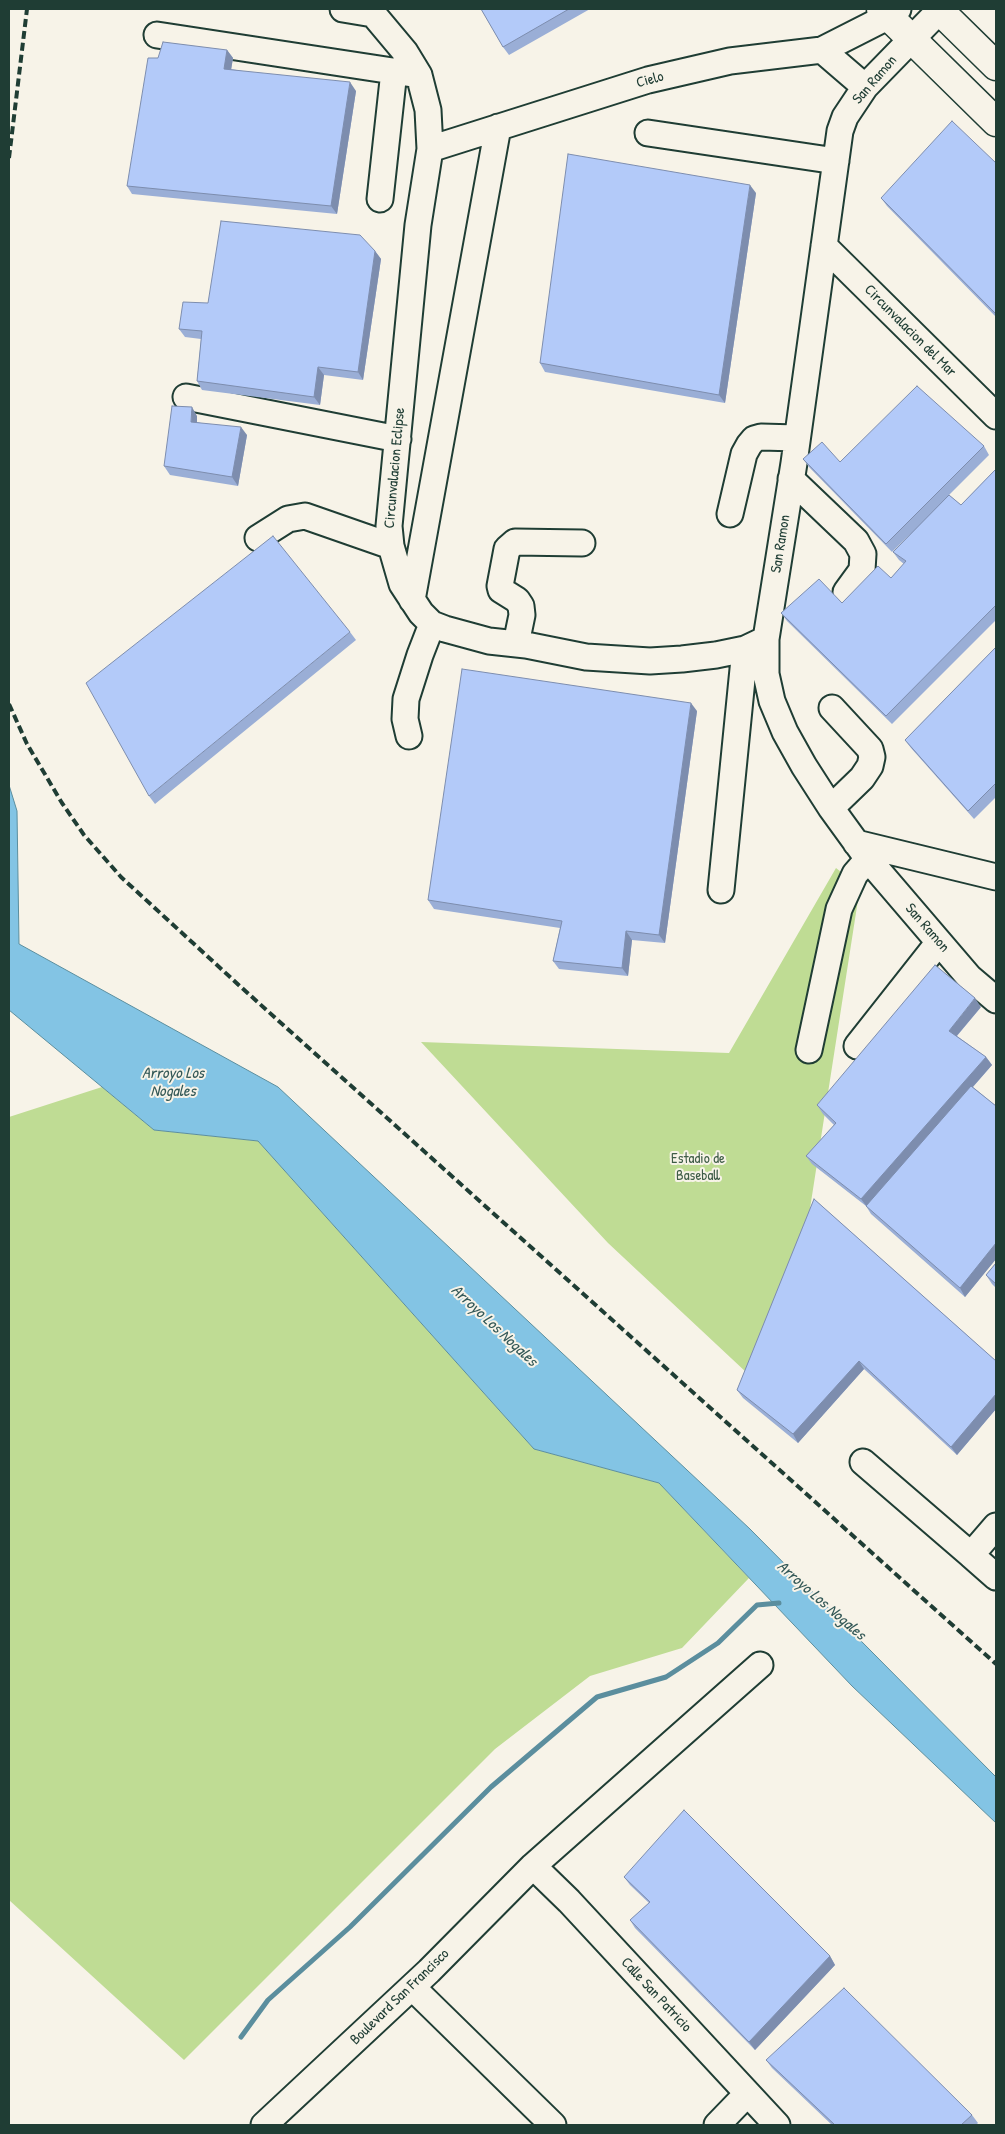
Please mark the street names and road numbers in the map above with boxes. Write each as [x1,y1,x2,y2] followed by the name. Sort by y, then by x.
[849,52,901,108] street label: San Ramon
[634,68,666,92] street label: Cielo
[860,281,960,381] street label: Circunvalacion del Mar
[381,407,409,529] street label: Circunvalacion Eclipse
[768,514,794,574] street label: San Ramon
[901,900,953,956] street label: San Ramon
[347,1945,453,2049] street label: Boulevard San Francisco
[617,1954,695,2036] street label: Calle San Patricio

